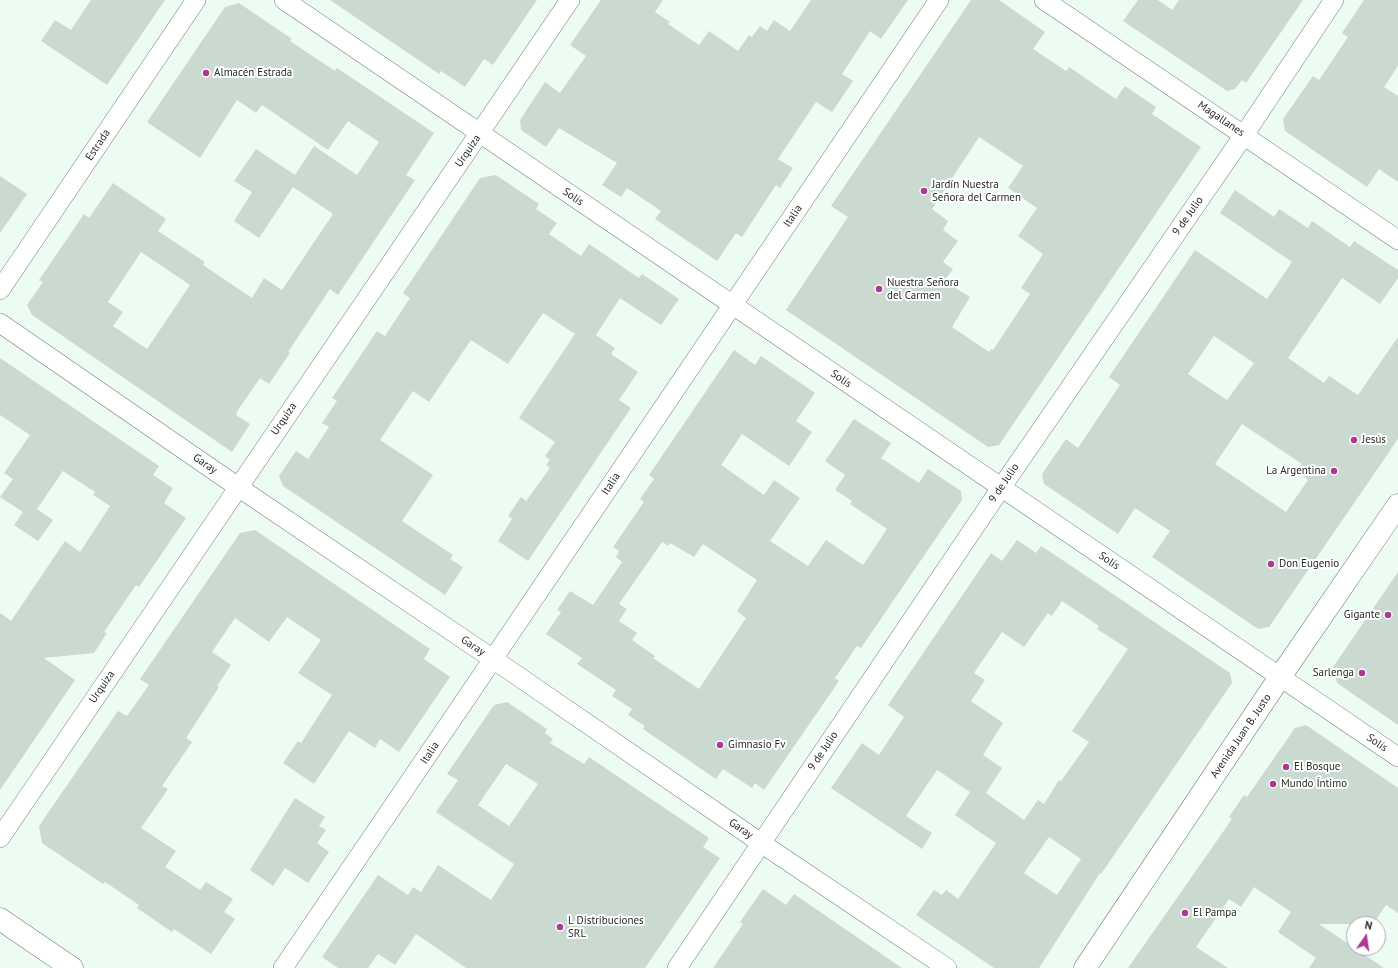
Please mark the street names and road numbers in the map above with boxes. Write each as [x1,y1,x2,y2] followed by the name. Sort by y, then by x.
[1195,99,1247,139] street label: Magallanes
[83,127,113,163] street label: Estrada
[452,132,484,170] street label: Urquiza
[560,185,586,209] street label: Solís
[1170,194,1206,238] street label: 9 de Julio
[781,202,805,230] street label: Italia
[828,367,854,391] street label: Solís
[268,400,300,438] street label: Urquiza
[190,451,220,477] street label: Garay
[986,461,1022,505] street label: 9 de Julio
[599,470,623,498] street label: Italia
[1096,549,1122,573] street label: Solís
[458,633,488,659] street label: Garay
[86,668,118,706] street label: Urquiza
[1208,691,1274,781] street label: Avenida Juan B. Justo
[805,729,841,773] street label: 9 de Julio
[1364,731,1390,755] street label: Solís
[418,739,442,767] street label: Italia
[726,816,756,842] street label: Garay

